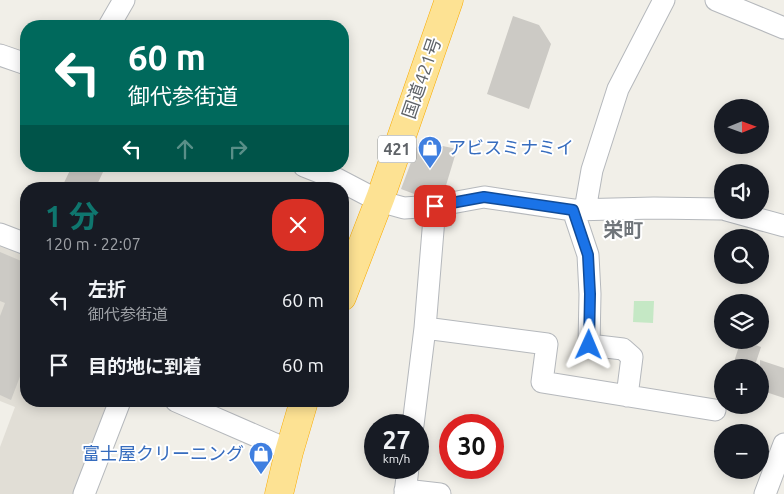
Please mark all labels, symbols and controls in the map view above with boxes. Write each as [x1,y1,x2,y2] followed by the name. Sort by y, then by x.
[398,34,444,121] street label: 国道421号
[128,37,206,77] text: 60 m
[45,40,110,105] icon: left
[128,83,238,108] text: 御代参街道
[714,99,769,154] north arrow
[714,99,769,479] map controls
[118,135,146,163] icon: left
[171,135,199,163] icon: ahead
[224,135,252,163] icon: right
[417,135,443,169] shop icon: アビスミナミイ
[378,136,416,162] road number: 421
[448,137,574,157] place label: アビスミナミイ
[714,164,769,219] button: sound
[414,185,456,227] pin
[421,192,449,220] icon: arrive
[45,199,99,233] text: 1 分
[272,199,324,251] button: close
[603,218,643,241] district label: 栄町
[714,229,769,284] button: search
[45,235,141,253] text: 120 m · 22:07
[88,278,126,300] text: 左折
[45,286,73,314] icon: left
[282,289,324,311] text: 60 m
[714,294,769,349] button: layers
[88,305,168,323] text: 御代参街道
[562,318,614,370] position arrow
[45,351,73,379] icon: arrive
[282,354,324,376] text: 60 m
[88,355,202,377] text: 目的地に到着
[714,359,769,414] button: +
[439,414,504,479] speed limit sign: 30
[714,424,769,479] button: −
[382,426,411,454] text: 27
[248,441,274,475] shop icon: 富士屋クリーニング
[82,443,244,463] place label: 富士屋クリーニング
[383,452,410,465] text: km/h

